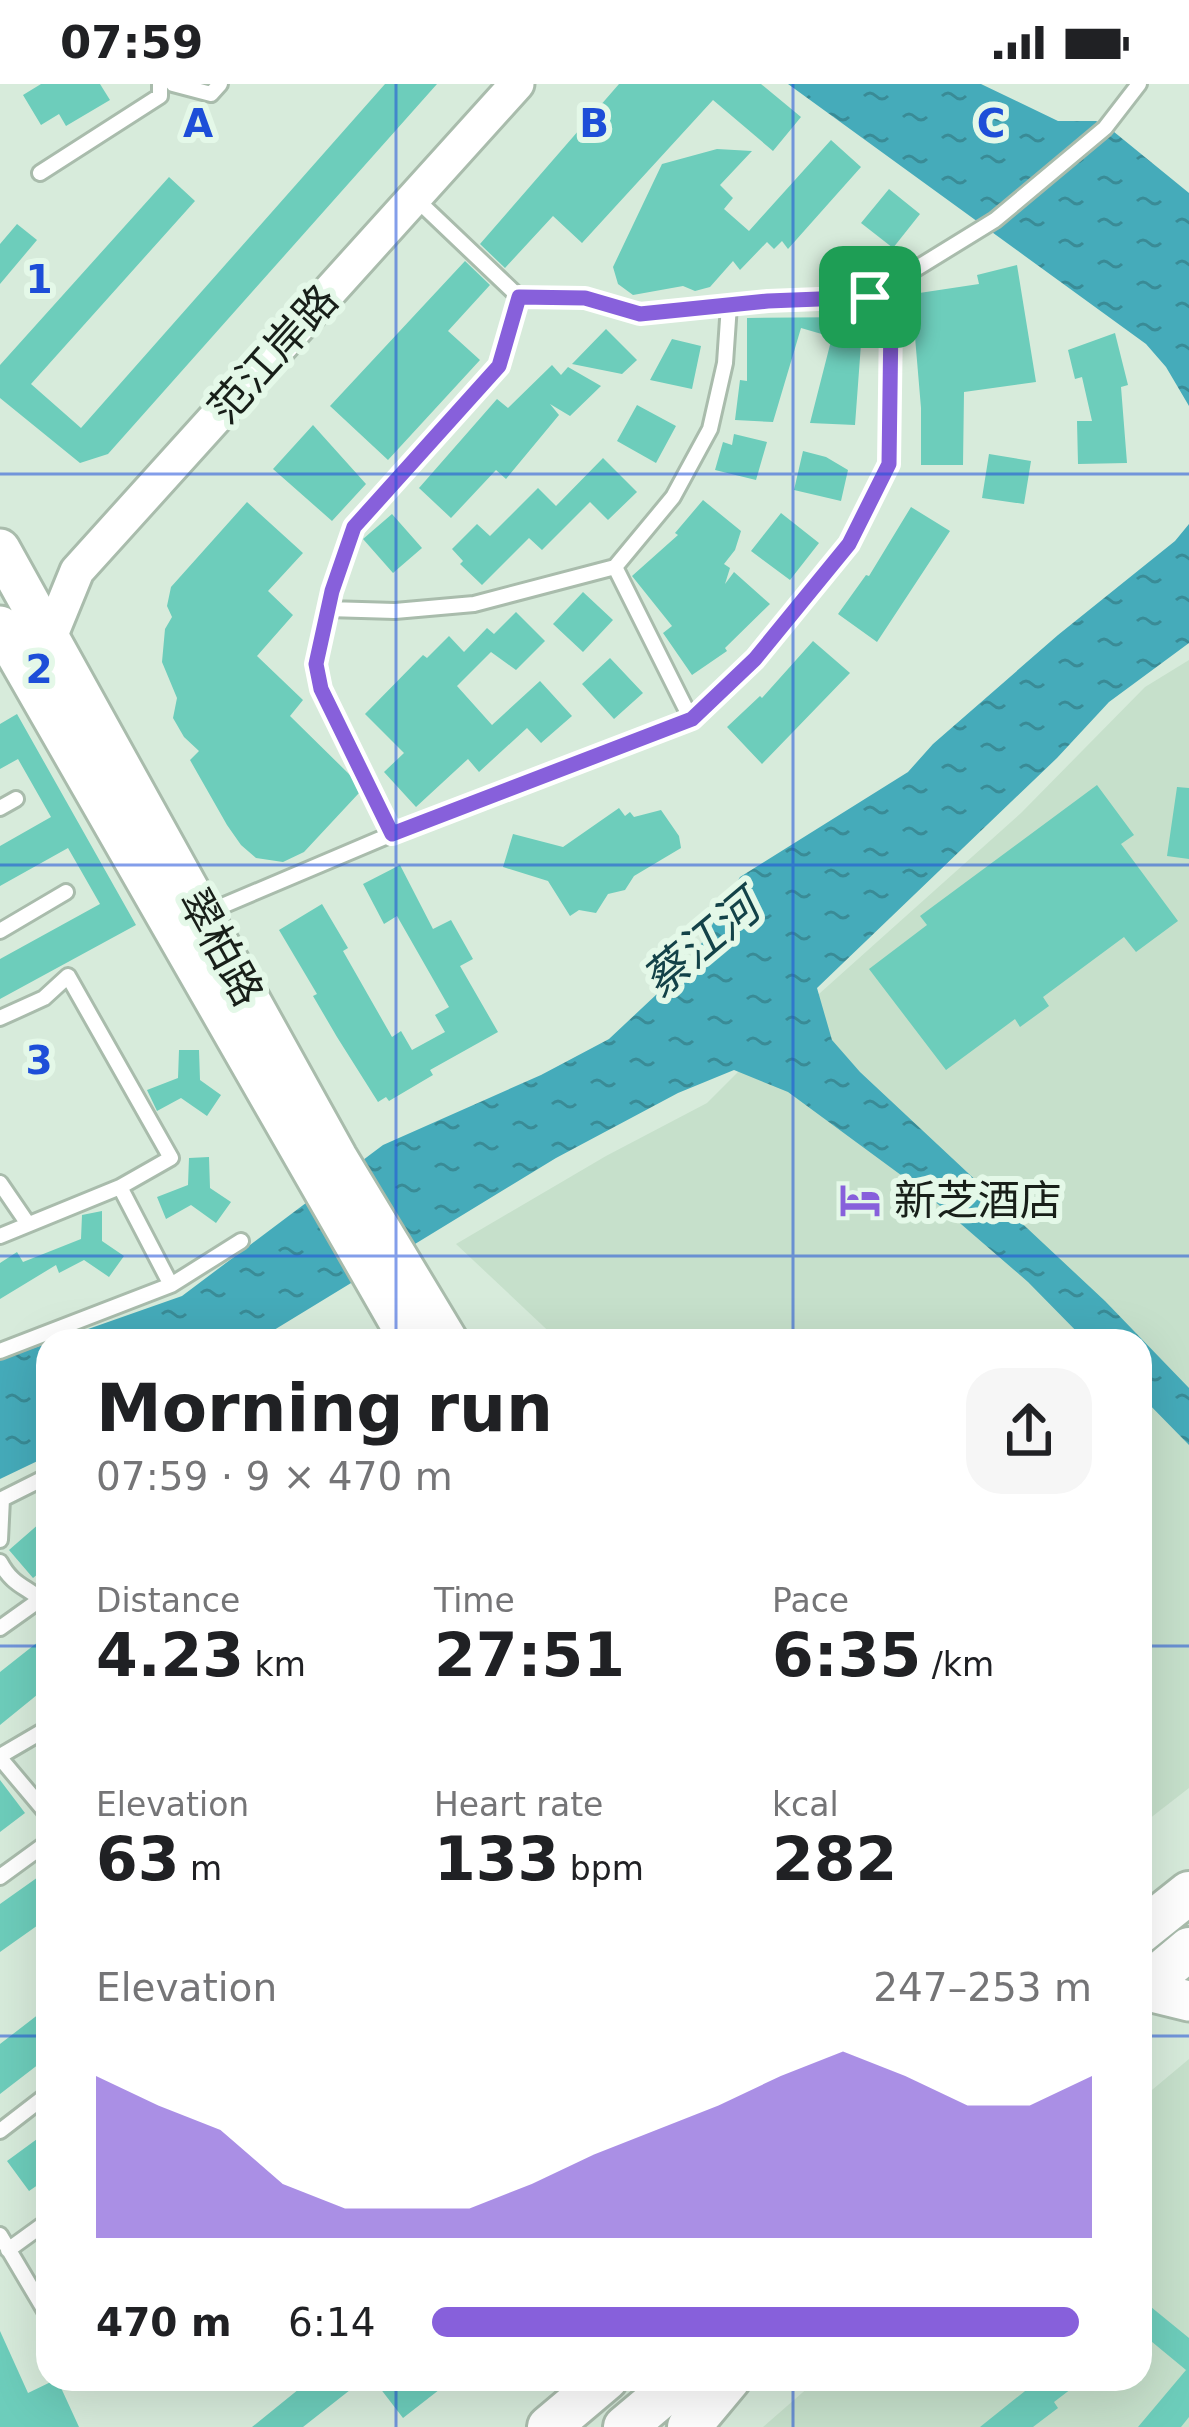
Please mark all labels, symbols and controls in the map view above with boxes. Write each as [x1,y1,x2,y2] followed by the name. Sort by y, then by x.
[60,16,203,69] text: 07:59
[183,101,213,146] text: A
[579,101,609,146] text: B
[977,101,1005,146] text: C
[819,246,921,348] pin
[25,257,53,302] text: 1
[837,264,903,330] icon: arrive
[199,275,347,433] street label: 范江岸路
[25,647,53,692] text: 2
[632,875,776,1008] water label: 蔡江河
[169,880,273,1014] street label: 翠柏路
[25,1038,53,1083] text: 3
[894,1176,1062,1225] place label: 新芝酒店
[837,1177,883,1223] hotel icon: 新芝酒店
[966,1368,1092,1494] button: share
[96,1370,553,1447] text: Morning run
[96,1454,453,1499] text: 07:59 · 9 × 470 m
[96,1581,240,1620] text: Distance
[434,1581,515,1620] text: Time
[772,1581,849,1620] text: Pace
[96,1620,244,1690] text: 4.23
[434,1620,625,1690] text: 27:51
[772,1620,921,1690] text: 6:35
[244,1645,306,1684] text: km
[921,1645,994,1684] text: /km
[96,1785,249,1824] text: Elevation
[434,1785,603,1824] text: Heart rate
[772,1785,839,1824] text: kcal
[96,1824,180,1894] text: 63
[434,1824,559,1894] text: 133
[772,1824,897,1894] text: 282
[180,1849,222,1888] text: m
[559,1849,644,1888] text: bpm
[96,1965,277,2010] text: Elevation
[873,1965,1092,2010] text: 247–253 m
[96,2300,232,2345] text: 470 m
[288,2300,376,2345] text: 6:14

